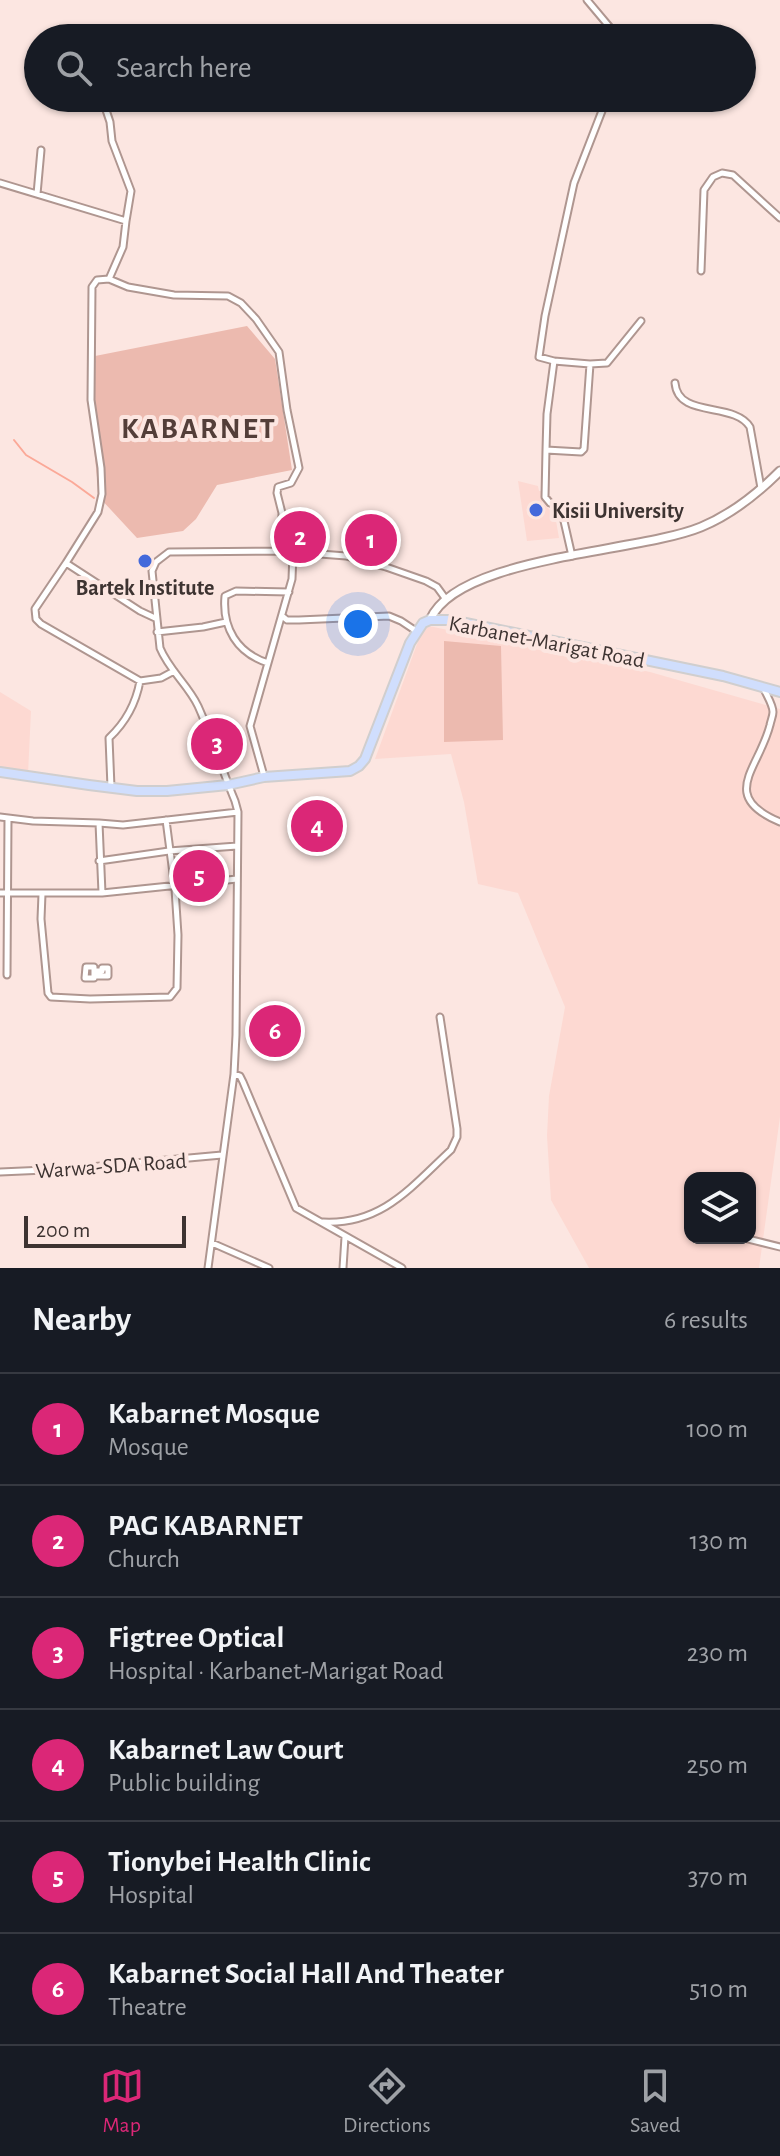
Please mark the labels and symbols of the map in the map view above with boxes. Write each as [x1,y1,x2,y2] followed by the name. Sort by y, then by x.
[121,414,277,444] district label: KABARNET
[552,500,684,523] place label: Kisii University
[527,501,545,519] marker: Kisii University
[274,507,326,567] pin: 2
[345,510,397,570] pin: 1
[136,552,154,570] marker: Bartek Institute
[76,577,214,599] place label: Bartek Institute
[338,604,378,644] your location
[447,612,647,672] street label: Karbanet-Marigat Road
[191,714,243,774] pin: 3
[291,796,343,856] pin: 4
[173,846,225,906] pin: 5
[249,1001,301,1061] pin: 6
[35,1150,187,1182] street label: Warwa-SDA Road
[24,1212,186,1248] scale bar

